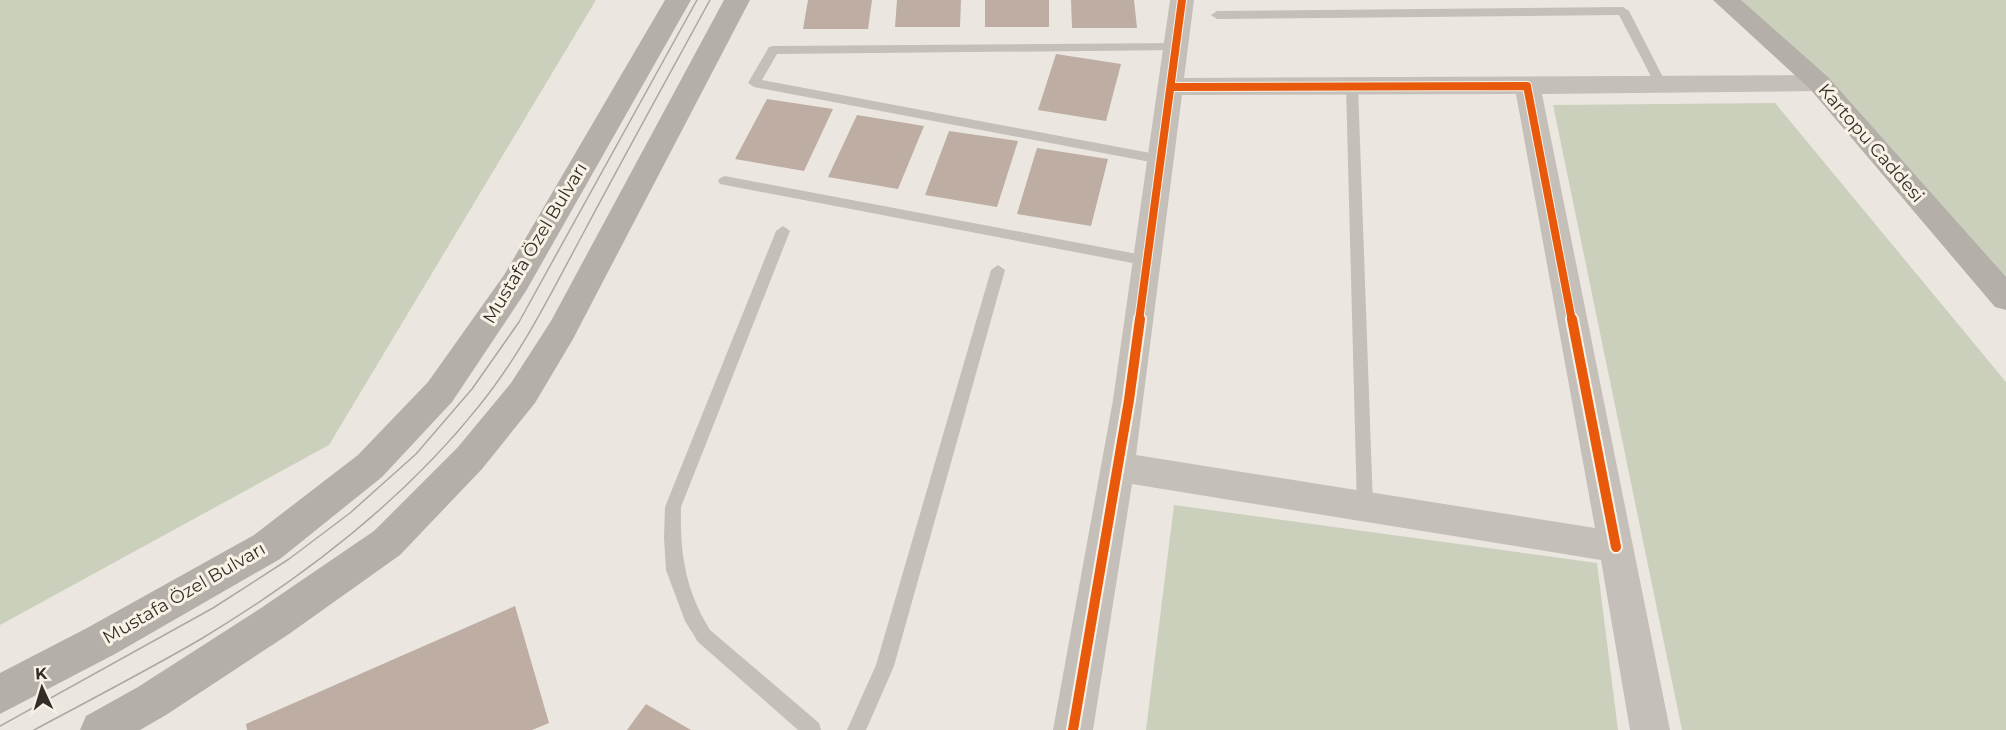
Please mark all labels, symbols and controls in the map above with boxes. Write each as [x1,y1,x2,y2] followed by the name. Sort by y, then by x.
[1813,79,1929,207] street label: Kartopu Caddesi
[478,159,592,327] street label: Mustafa Özel Bulvarı
[99,537,269,649] street label: Mustafa Özel Bulvarı
[12,658,72,718] north arrow
[34,664,49,683] text: K

